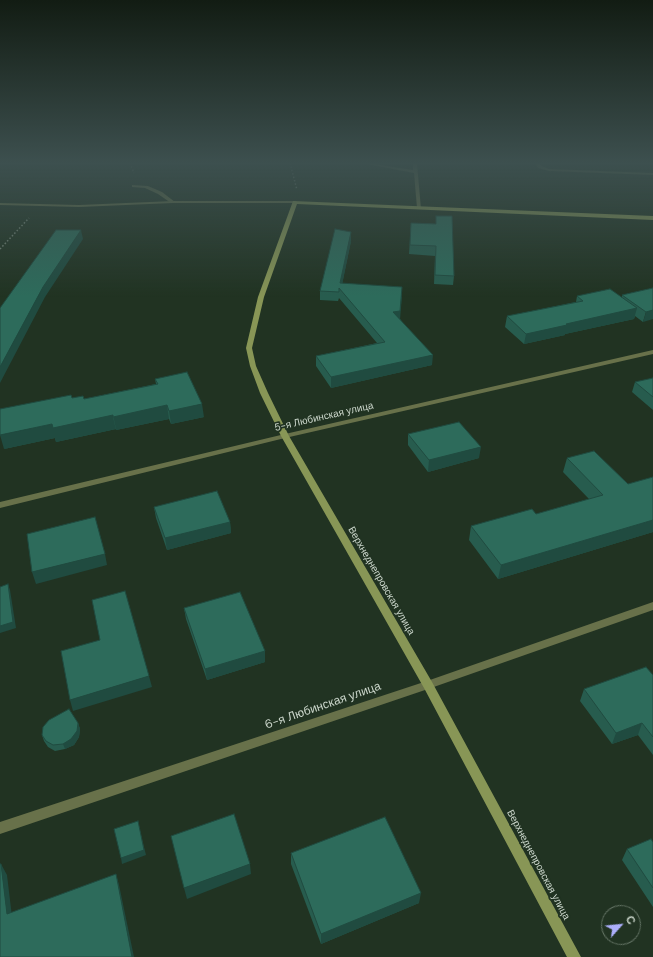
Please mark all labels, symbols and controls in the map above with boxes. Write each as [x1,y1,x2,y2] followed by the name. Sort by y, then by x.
[273,400,375,434] street label: 5-я Любинская улица
[345,525,417,637] street label: Верхнеднепровская улица
[263,679,383,733] street label: 6-я Любинская улица
[504,808,572,922] street label: Верхнеднепровская улица
[601,905,641,945] north arrow
[623,913,639,927] text: С

